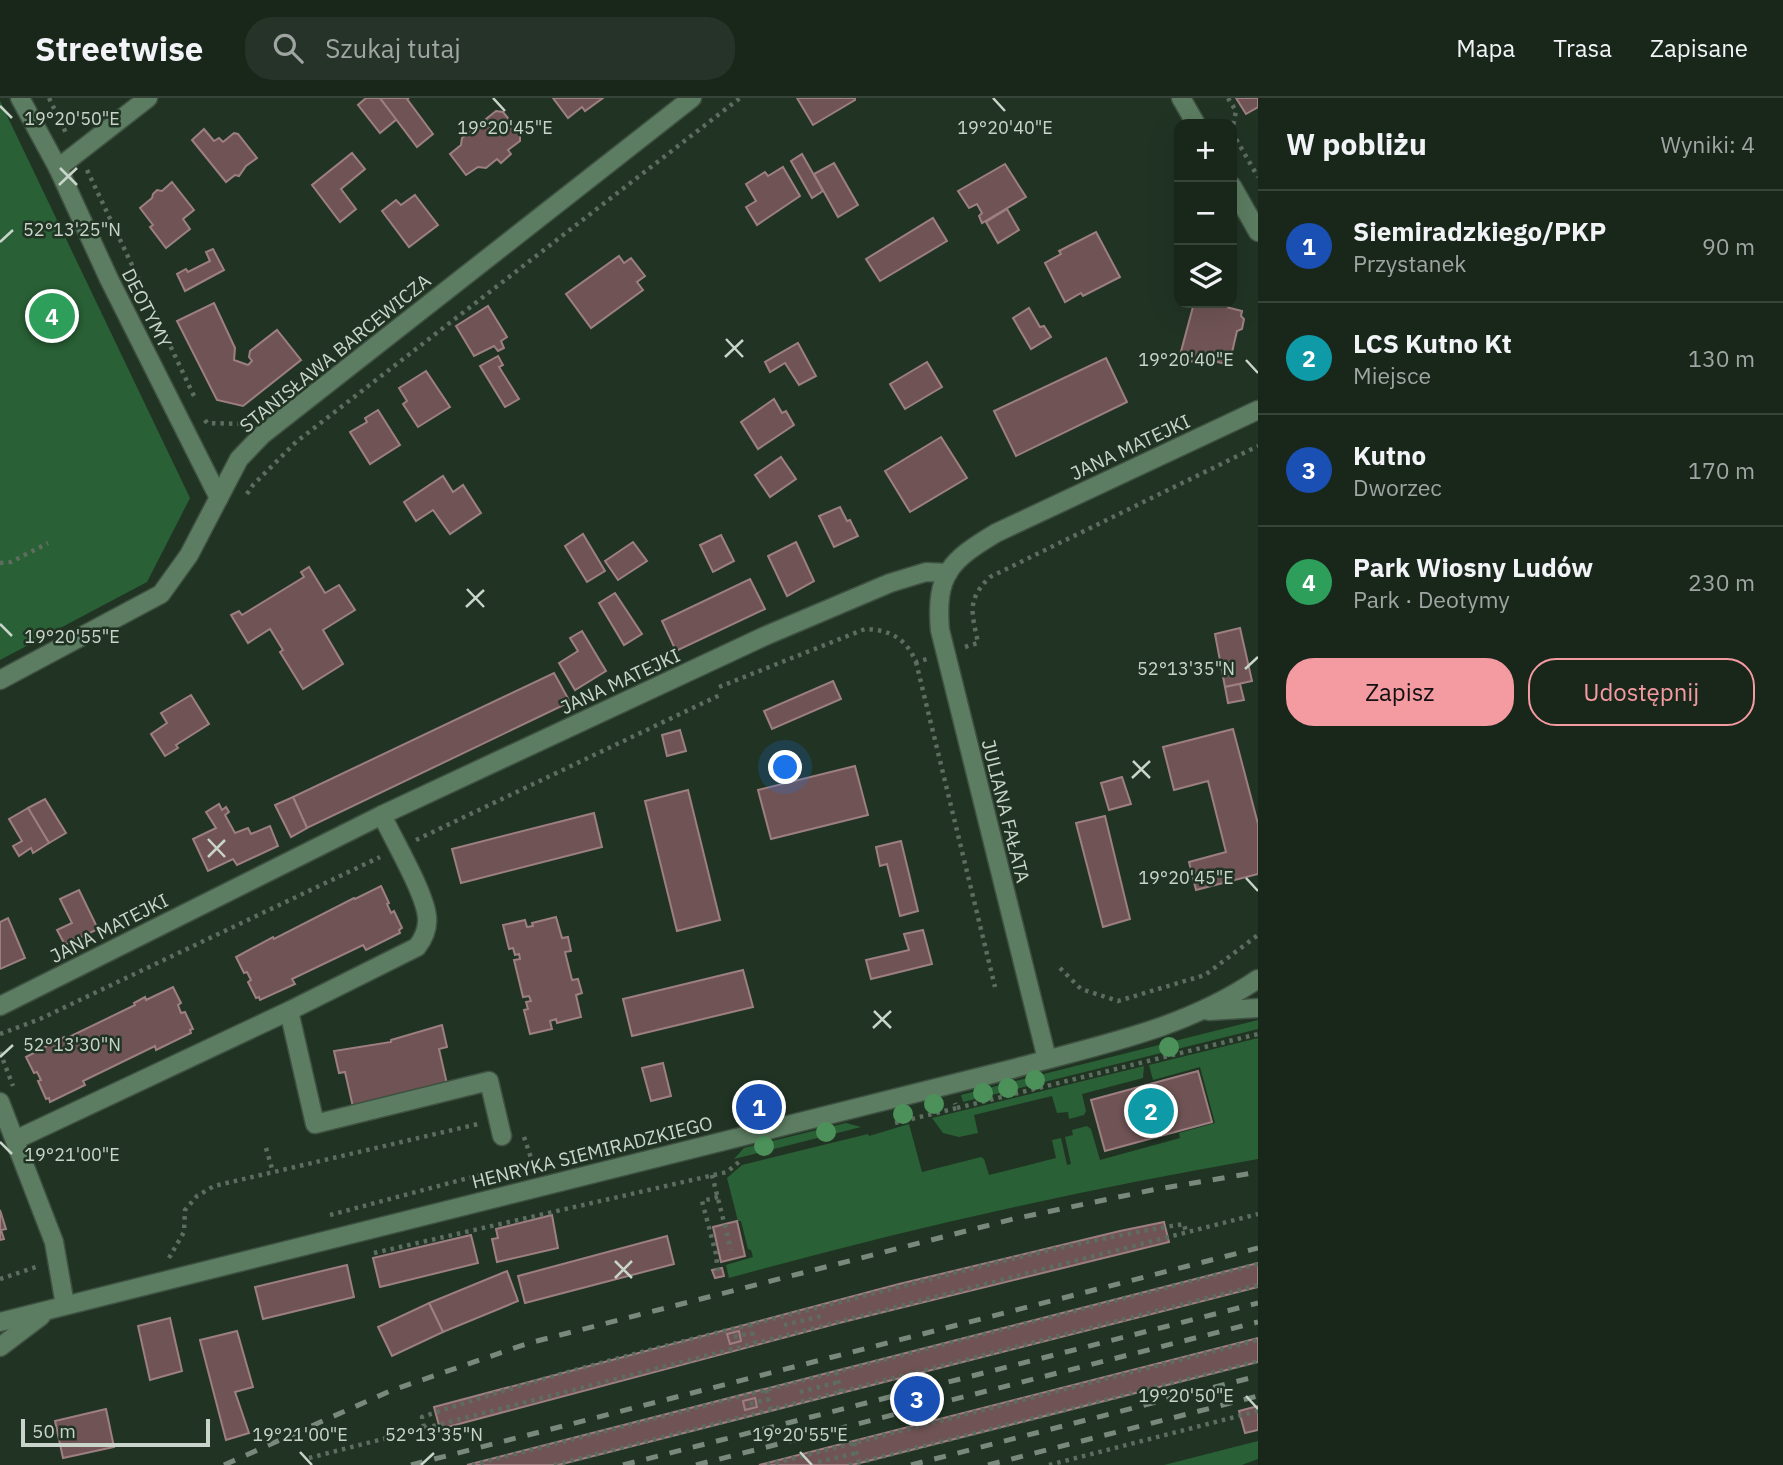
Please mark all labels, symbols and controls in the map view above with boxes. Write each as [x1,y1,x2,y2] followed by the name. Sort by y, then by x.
[245,17,735,80] search box
[35,27,203,70] text: Streetwise
[269,29,307,67] icon: search
[325,31,461,65] text: Szukaj tutaj
[1456,32,1515,64] text: Mapa
[1553,32,1612,64] text: Trasa
[1650,32,1748,64] text: Zapisane
[24,107,120,130] text: 19°20'50"E
[457,116,553,139] text: 19°20'45"E
[957,116,1053,139] text: 19°20'40"E
[1174,119,1237,308] map controls
[1174,119,1237,182] button: +
[1286,124,1427,163] text: W pobliżu
[1660,129,1755,159] text: Wyniki: 4
[1174,182,1237,245] button: −
[1353,214,1606,248] text: Siemiradzkiego/PKP
[23,218,121,241] text: 52°13'25"N
[1302,231,1316,261] text: 1
[1702,231,1755,261] text: 90 m
[1174,245,1237,308] button: layers
[1353,248,1466,278] text: Przystanek
[117,264,178,352] street label: DEOTYMY
[235,268,435,438] street label: STANISŁAWA BARCEWICZA
[29,290,75,342] pin: 4
[1353,326,1512,360] text: LCS Kutno Kt
[1302,343,1316,373] text: 2
[1688,343,1755,373] text: 130 m
[1138,348,1234,371] text: 19°20'40"E
[1353,360,1431,390] text: Miejsce
[1066,409,1194,485] street label: JANA MATEJKI
[1353,438,1426,472] text: Kutno
[1302,455,1316,485] text: 3
[1688,455,1755,485] text: 170 m
[1353,472,1442,502] text: Dworzec
[1353,550,1593,584] text: Park Wiosny Ludów
[1302,567,1316,597] text: 4
[1688,567,1755,597] text: 230 m
[1353,584,1510,614] text: Park · Deotymy
[24,625,120,648] text: 19°20'55"E
[556,643,684,719] street label: JANA MATEJKI
[1137,657,1235,680] text: 52°13'35"N
[1286,658,1514,726] button: Zapisz
[1528,658,1755,726] button: Udostępnij
[977,737,1035,885] street label: JULIANA FAŁATA
[768,750,802,784] your location
[1138,866,1234,889] text: 19°20'45"E
[46,888,172,968] street label: JANA MATEJKI
[23,1033,121,1056] text: 52°13'30"N
[736,1081,782,1133] pin: 1
[1128,1085,1174,1137] pin: 2
[469,1110,715,1194] street label: HENRYKA SIEMIRADZKIEGO
[24,1143,120,1166] text: 19°21'00"E
[894,1373,940,1425] pin: 3
[1138,1384,1234,1407] text: 19°20'50"E
[21,1416,210,1448] scale bar
[32,1419,76,1443] text: 50 m
[252,1423,348,1446] text: 19°21'00"E
[385,1423,483,1446] text: 52°13'35"N
[752,1423,848,1446] text: 19°20'55"E

